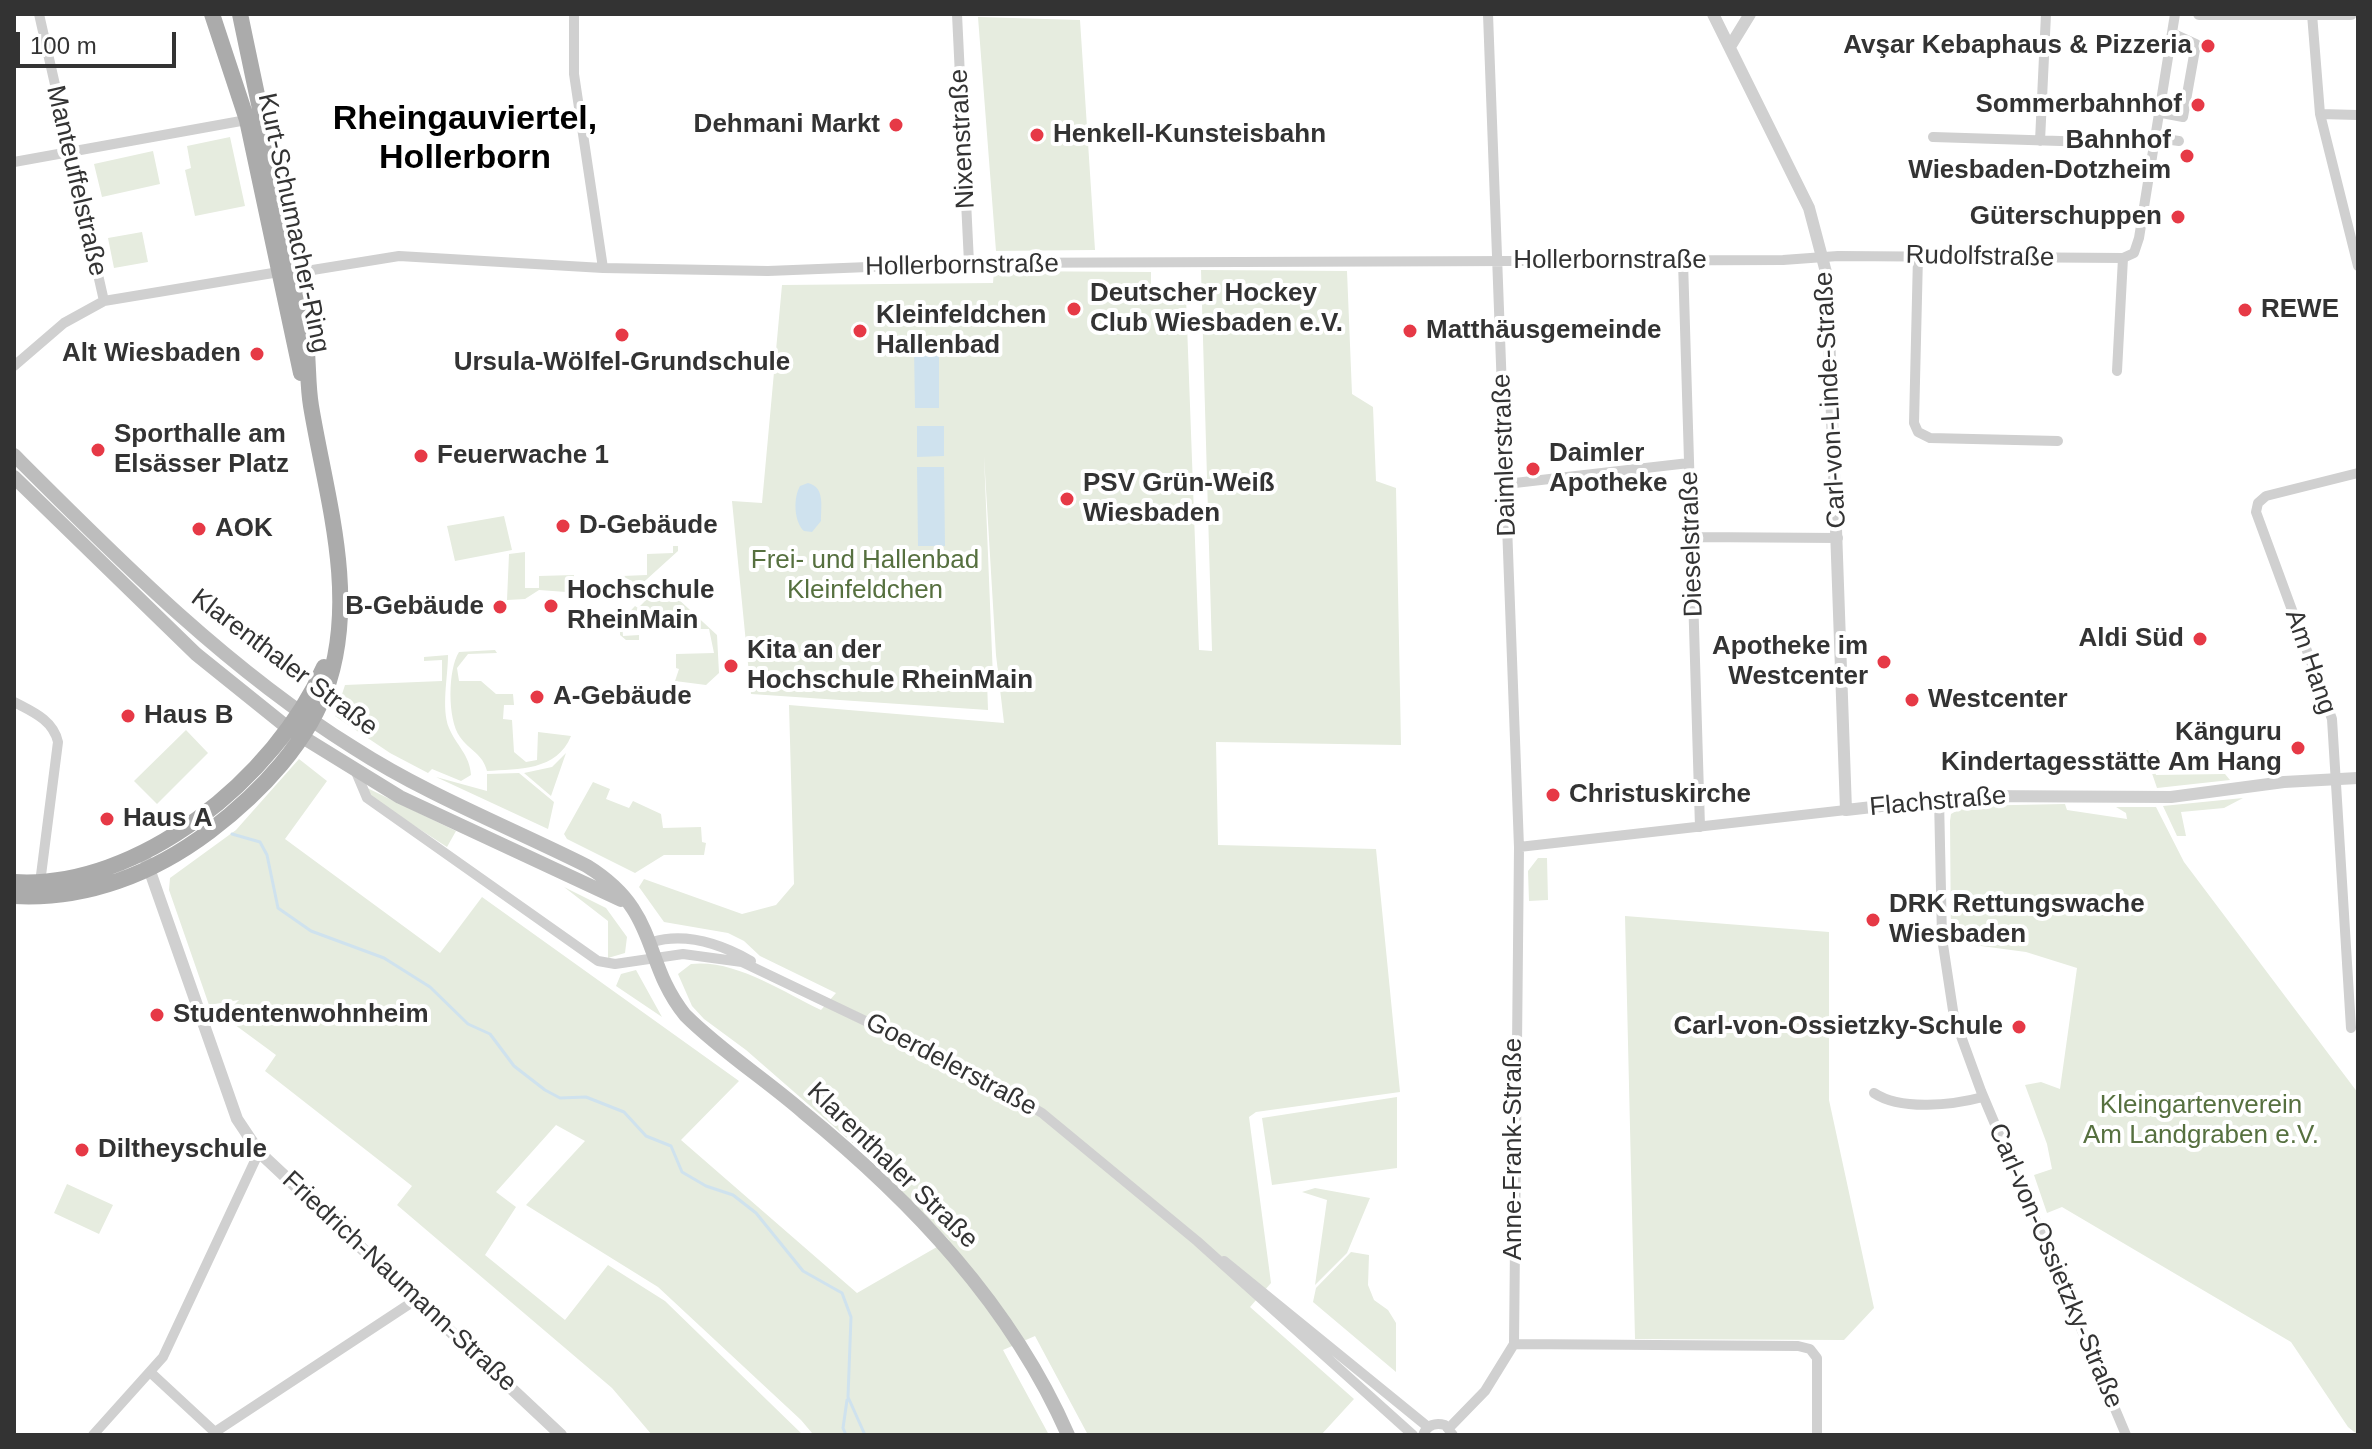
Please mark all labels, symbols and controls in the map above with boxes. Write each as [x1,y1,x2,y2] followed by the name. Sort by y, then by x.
[20,16,180,66] scale bar
[1843,30,2192,62] place label: Avşar Kebaphaus & Pizzeria
[30,32,97,59] text: 100 m
[2199,37,2217,55] marker: Avşar Kebaphaus & Pizzeria
[944,68,982,210] street label: Nixenstraße
[39,83,113,279] street label: Manteuffelstraße
[1975,89,2182,121] place label: Sommerbahnhof
[250,90,336,356] street label: Kurt-Schumacher-Ring
[2189,96,2207,114] marker: Sommerbahnhof
[333,100,597,180] district label: Rheingauviertel, Hollerborn
[694,109,880,141] place label: Dehmani Markt
[887,116,905,134] marker: Dehmani Markt
[1053,119,1326,151] place label: Henkell-Kunsteisbahn
[1908,125,2171,186] place label: Bahnhof Wiesbaden-Dotzheim
[1028,126,1046,144] marker: Henkell-Kunsteisbahn
[2178,147,2196,165] marker: Bahnhof Wiesbaden-Dotzheim
[1970,201,2162,233] place label: Güterschuppen
[2169,208,2187,226] marker: Güterschuppen
[1905,240,2055,274] street label: Rudolfstraße
[1513,245,1707,277] street label: Hollerbornstraße
[865,249,1059,283] street label: Hollerbornstraße
[1809,271,1853,529] street label: Carl-von-Linde-Straße
[1090,278,1343,340] place label: Deutscher Hockey Club Wiesbaden e.V.
[2261,294,2339,326] place label: REWE
[876,300,1046,362] place label: Kleinfeldchen Hallenbad
[1065,300,1083,318] marker: Deutscher Hockey Club Wiesbaden e.V.
[2236,301,2254,319] marker: REWE
[1426,315,1661,347] place label: Matthäusgemeinde
[851,322,869,340] marker: Kleinfeldchen Hallenbad
[1401,322,1419,340] marker: Matthäusgemeinde
[613,326,631,344] marker: Ursula-Wölfel-Grundschule
[62,338,241,370] place label: Alt Wiesbaden
[248,345,266,363] marker: Alt Wiesbaden
[454,347,790,379] place label: Ursula-Wölfel-Grundschule
[1487,373,1523,537] street label: Daimlerstraße
[114,419,289,480] place label: Sporthalle am Elsässer Platz
[1549,438,1667,500] place label: Daimler Apotheke
[437,440,609,472] place label: Feuerwache 1
[89,441,107,459] marker: Sporthalle am Elsässer Platz
[412,447,430,465] marker: Feuerwache 1
[1524,460,1542,478] marker: Daimler Apotheke
[1083,468,1275,530] place label: PSV Grün-Weiß Wiesbaden
[1674,471,1710,617] street label: Dieselstraße
[1058,490,1076,508] marker: PSV Grün-Weiß Wiesbaden
[579,510,718,542] place label: D-Gebäude
[215,513,273,545] place label: AOK
[554,517,572,535] marker: D-Gebäude
[190,520,208,538] marker: AOK
[751,545,979,606] park label: Frei- und Hallenbad Kleinfeldchen
[567,575,714,636] place label: Hochschule RheinMain
[185,583,383,743] street label: Klarenthaler Straße
[345,591,484,623] place label: B-Gebäude
[542,597,560,615] marker: Hochschule RheinMain
[491,598,509,616] marker: B-Gebäude
[2278,606,2342,718] street label: Am Hang
[2079,623,2184,655] place label: Aldi Süd
[2191,630,2209,648] marker: Aldi Süd
[1712,631,1868,692] place label: Apotheke im Westcenter
[747,635,1033,696] place label: Kita an der Hochschule RheinMain
[1875,653,1893,671] marker: Apotheke im Westcenter
[722,657,740,675] marker: Kita an der Hochschule RheinMain
[553,681,692,713] place label: A-Gebäude
[1928,684,2068,716] place label: Westcenter
[528,688,546,706] marker: A-Gebäude
[1903,691,1921,709] marker: Westcenter
[144,700,234,732] place label: Haus B
[119,707,137,725] marker: Haus B
[1941,717,2282,778] place label: Känguru Kindertagesstätte Am Hang
[2289,739,2307,757] marker: Känguru Kindertagesstätte Am Hang
[1569,779,1751,811] place label: Christuskirche
[1868,780,2008,824] street label: Flachstraße
[1544,786,1562,804] marker: Christuskirche
[123,803,213,835] place label: Haus A
[98,810,116,828] marker: Haus A
[1889,889,2145,950] place label: DRK Rettungswache Wiesbaden
[1864,911,1882,929] marker: DRK Rettungswache Wiesbaden
[173,999,429,1031] place label: Studentenwohnheim
[148,1006,166,1024] marker: Studentenwohnheim
[860,1007,1042,1123] street label: Goerdelerstraße
[1674,1011,2003,1043] place label: Carl-von-Ossietzky-Schule
[2010,1018,2028,1036] marker: Carl-von-Ossietzky-Schule
[1498,1038,1530,1260] street label: Anne-Frank-Straße
[800,1076,984,1256] street label: Klarenthaler Straße
[2083,1090,2319,1152] park label: Kleingartenverein Am Landgraben e.V.
[1981,1119,2129,1413] street label: Carl-von-Ossietzky-Straße
[98,1134,267,1166] place label: Diltheyschule
[73,1141,91,1159] marker: Diltheyschule
[275,1165,523,1399] street label: Friedrich-Naumann-Straße

